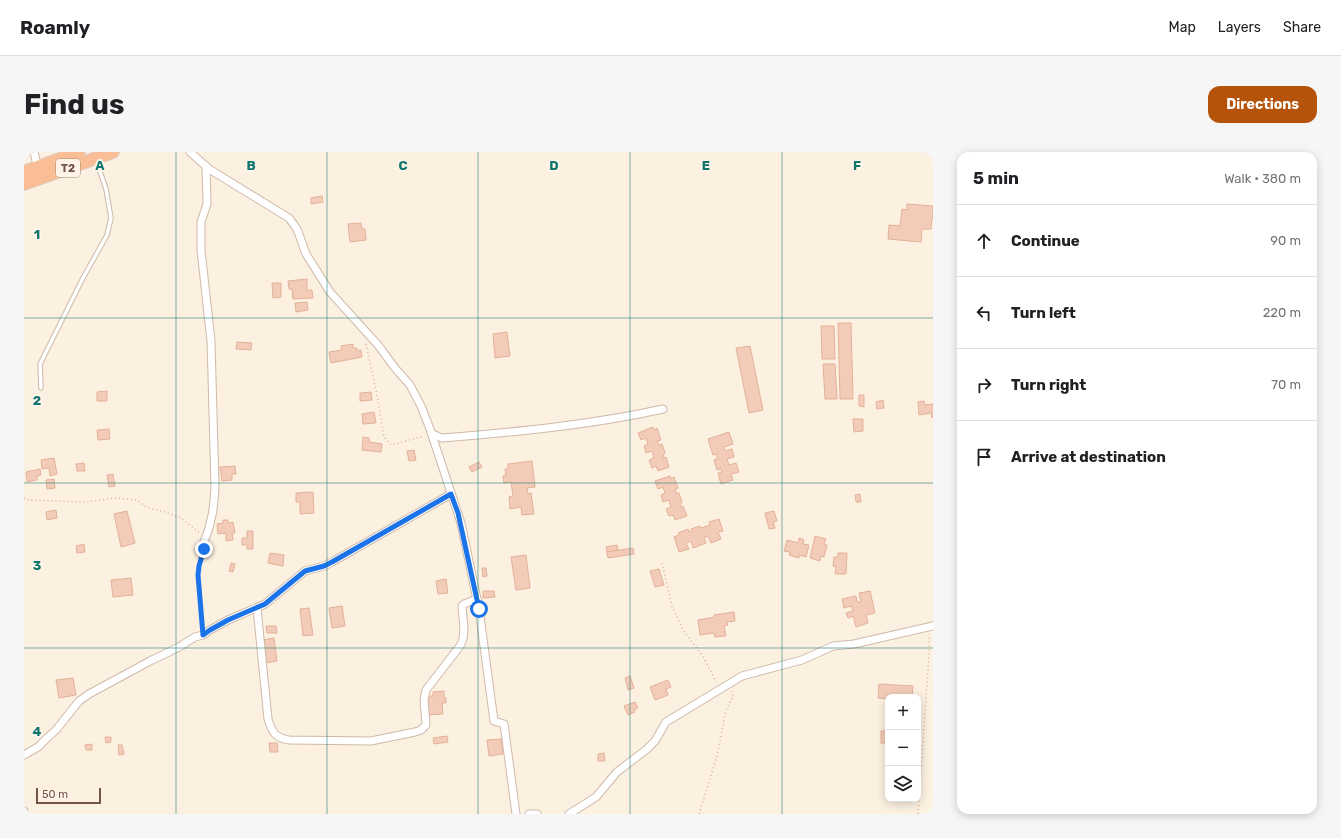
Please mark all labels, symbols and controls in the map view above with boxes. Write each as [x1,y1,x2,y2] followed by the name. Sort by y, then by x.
[20,16,90,39] text: Roamly
[1169,19,1196,36] text: Map
[1218,19,1261,36] text: Layers
[1283,19,1321,36] text: Share
[1208,86,1317,123] button: Directions
[24,88,124,121] text: Find us
[95,158,105,173] text: A
[246,158,256,173] text: B
[398,158,408,173] text: C
[549,158,559,173] text: D
[702,158,710,173] text: E
[853,158,861,173] text: F
[56,159,80,177] road number: T2
[973,168,1019,188] text: 5 min
[1224,171,1301,186] text: Walk · 380 m
[34,227,40,242] text: 1
[973,230,995,252] icon: ahead
[1011,232,1080,250] text: Continue
[1270,233,1301,248] text: 90 m
[973,302,995,324] icon: left
[1011,304,1076,322] text: Turn left
[1263,305,1301,320] text: 220 m
[973,374,995,396] icon: right
[1011,376,1086,394] text: Turn right
[1271,377,1301,392] text: 70 m
[33,393,41,408] text: 2
[973,446,995,468] icon: arrive
[1011,448,1166,466] text: Arrive at destination
[195,540,213,558] route end
[33,558,42,573] text: 3
[470,600,488,618] route start
[885,694,921,802] map controls
[885,694,921,730] button: +
[33,724,42,739] text: 4
[885,730,921,766] button: −
[885,766,921,802] button: layers
[36,786,101,805] scale bar
[42,788,68,801] text: 50 m

